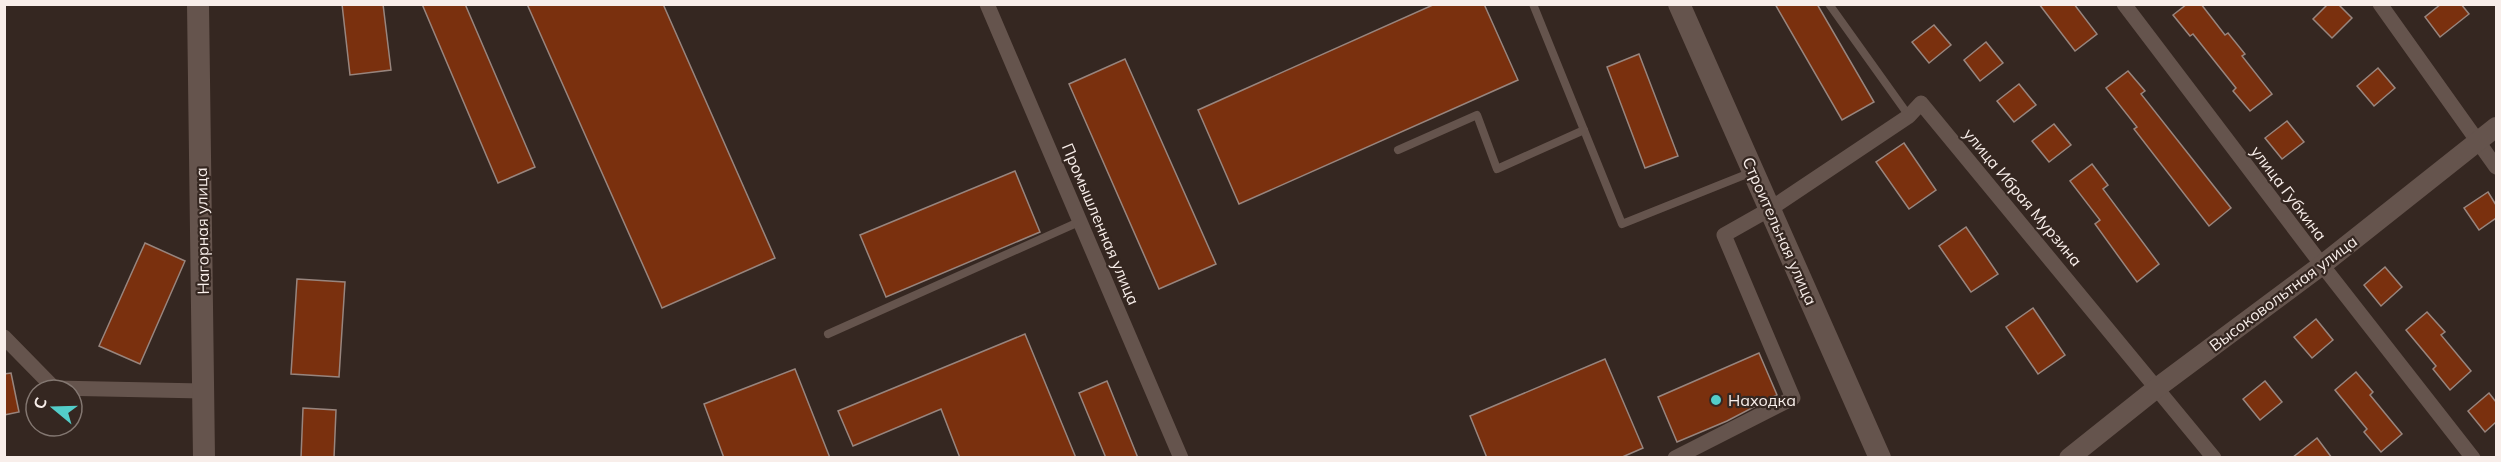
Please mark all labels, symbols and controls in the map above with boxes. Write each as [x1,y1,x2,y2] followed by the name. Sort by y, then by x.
[1960,124,2086,270] street label: улица Ибрая Мурзина
[1058,140,1144,308] street label: Промышленная улица
[2247,142,2331,244] street label: улица Губкина
[1738,154,1822,308] street label: Строительная улица
[191,167,213,295] street label: Нагорная улица
[2205,231,2361,355] street label: Высоковольтная улица
[24,378,84,438] north arrow
[1728,390,1796,410] place label: Находка
[1709,393,1723,407] marker: Находка
[29,395,51,412] text: С

